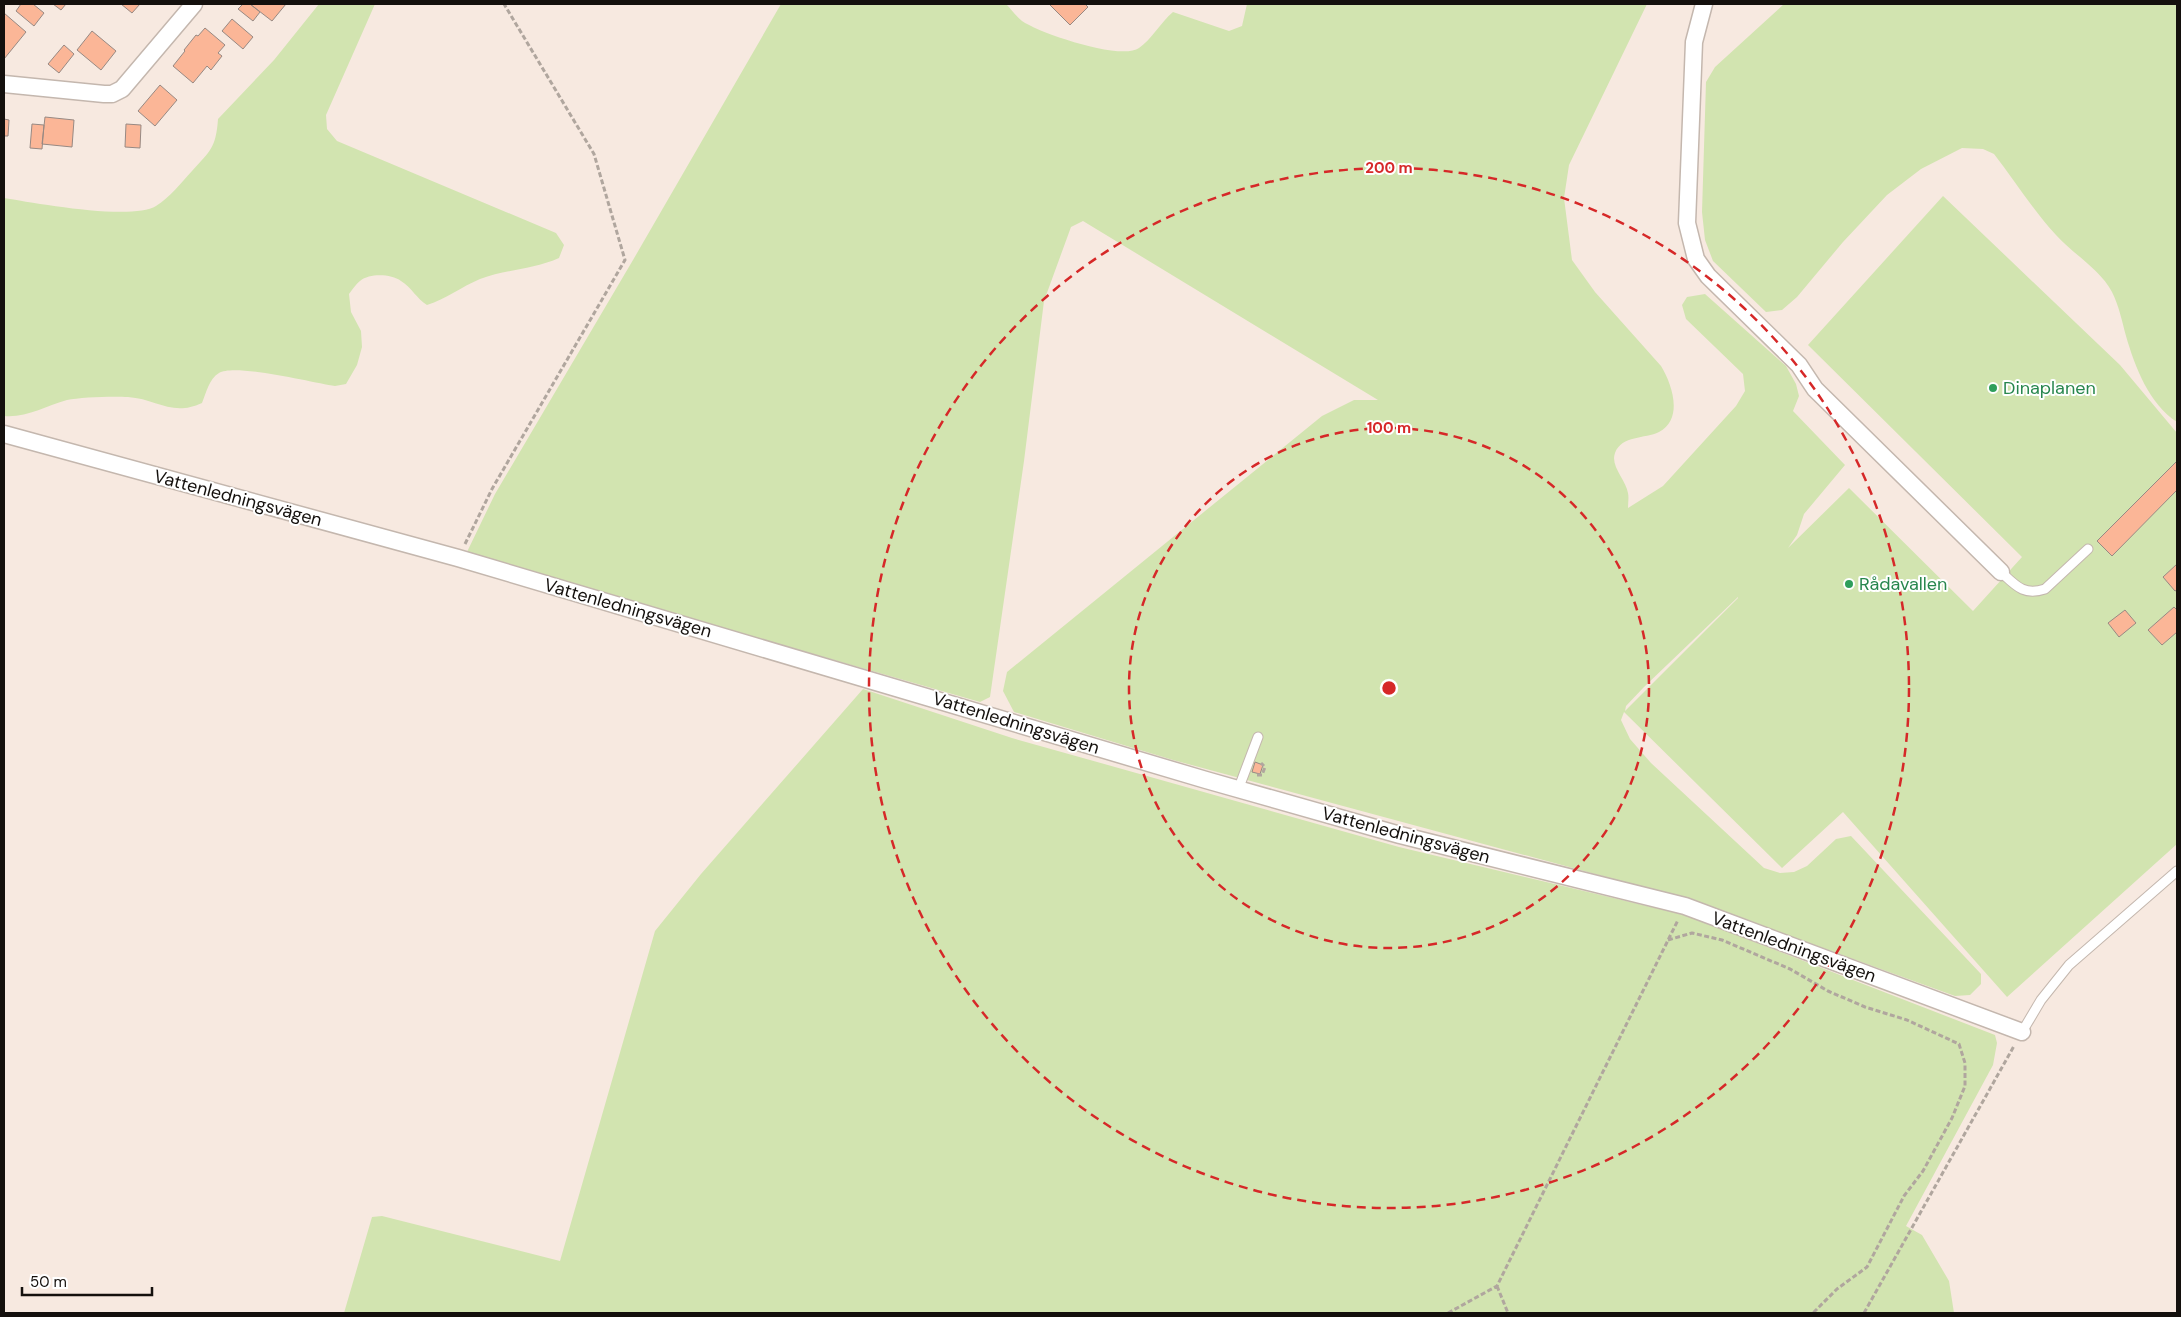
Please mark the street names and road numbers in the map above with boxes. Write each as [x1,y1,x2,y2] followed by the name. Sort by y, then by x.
[151,464,325,532] street label: Vattenledningsvägen
[541,573,715,643] street label: Vattenledningsvägen
[930,686,1102,760] street label: Vattenledningsvägen
[1319,801,1493,869] street label: Vattenledningsvägen
[1709,906,1879,988] street label: Vattenledningsvägen

